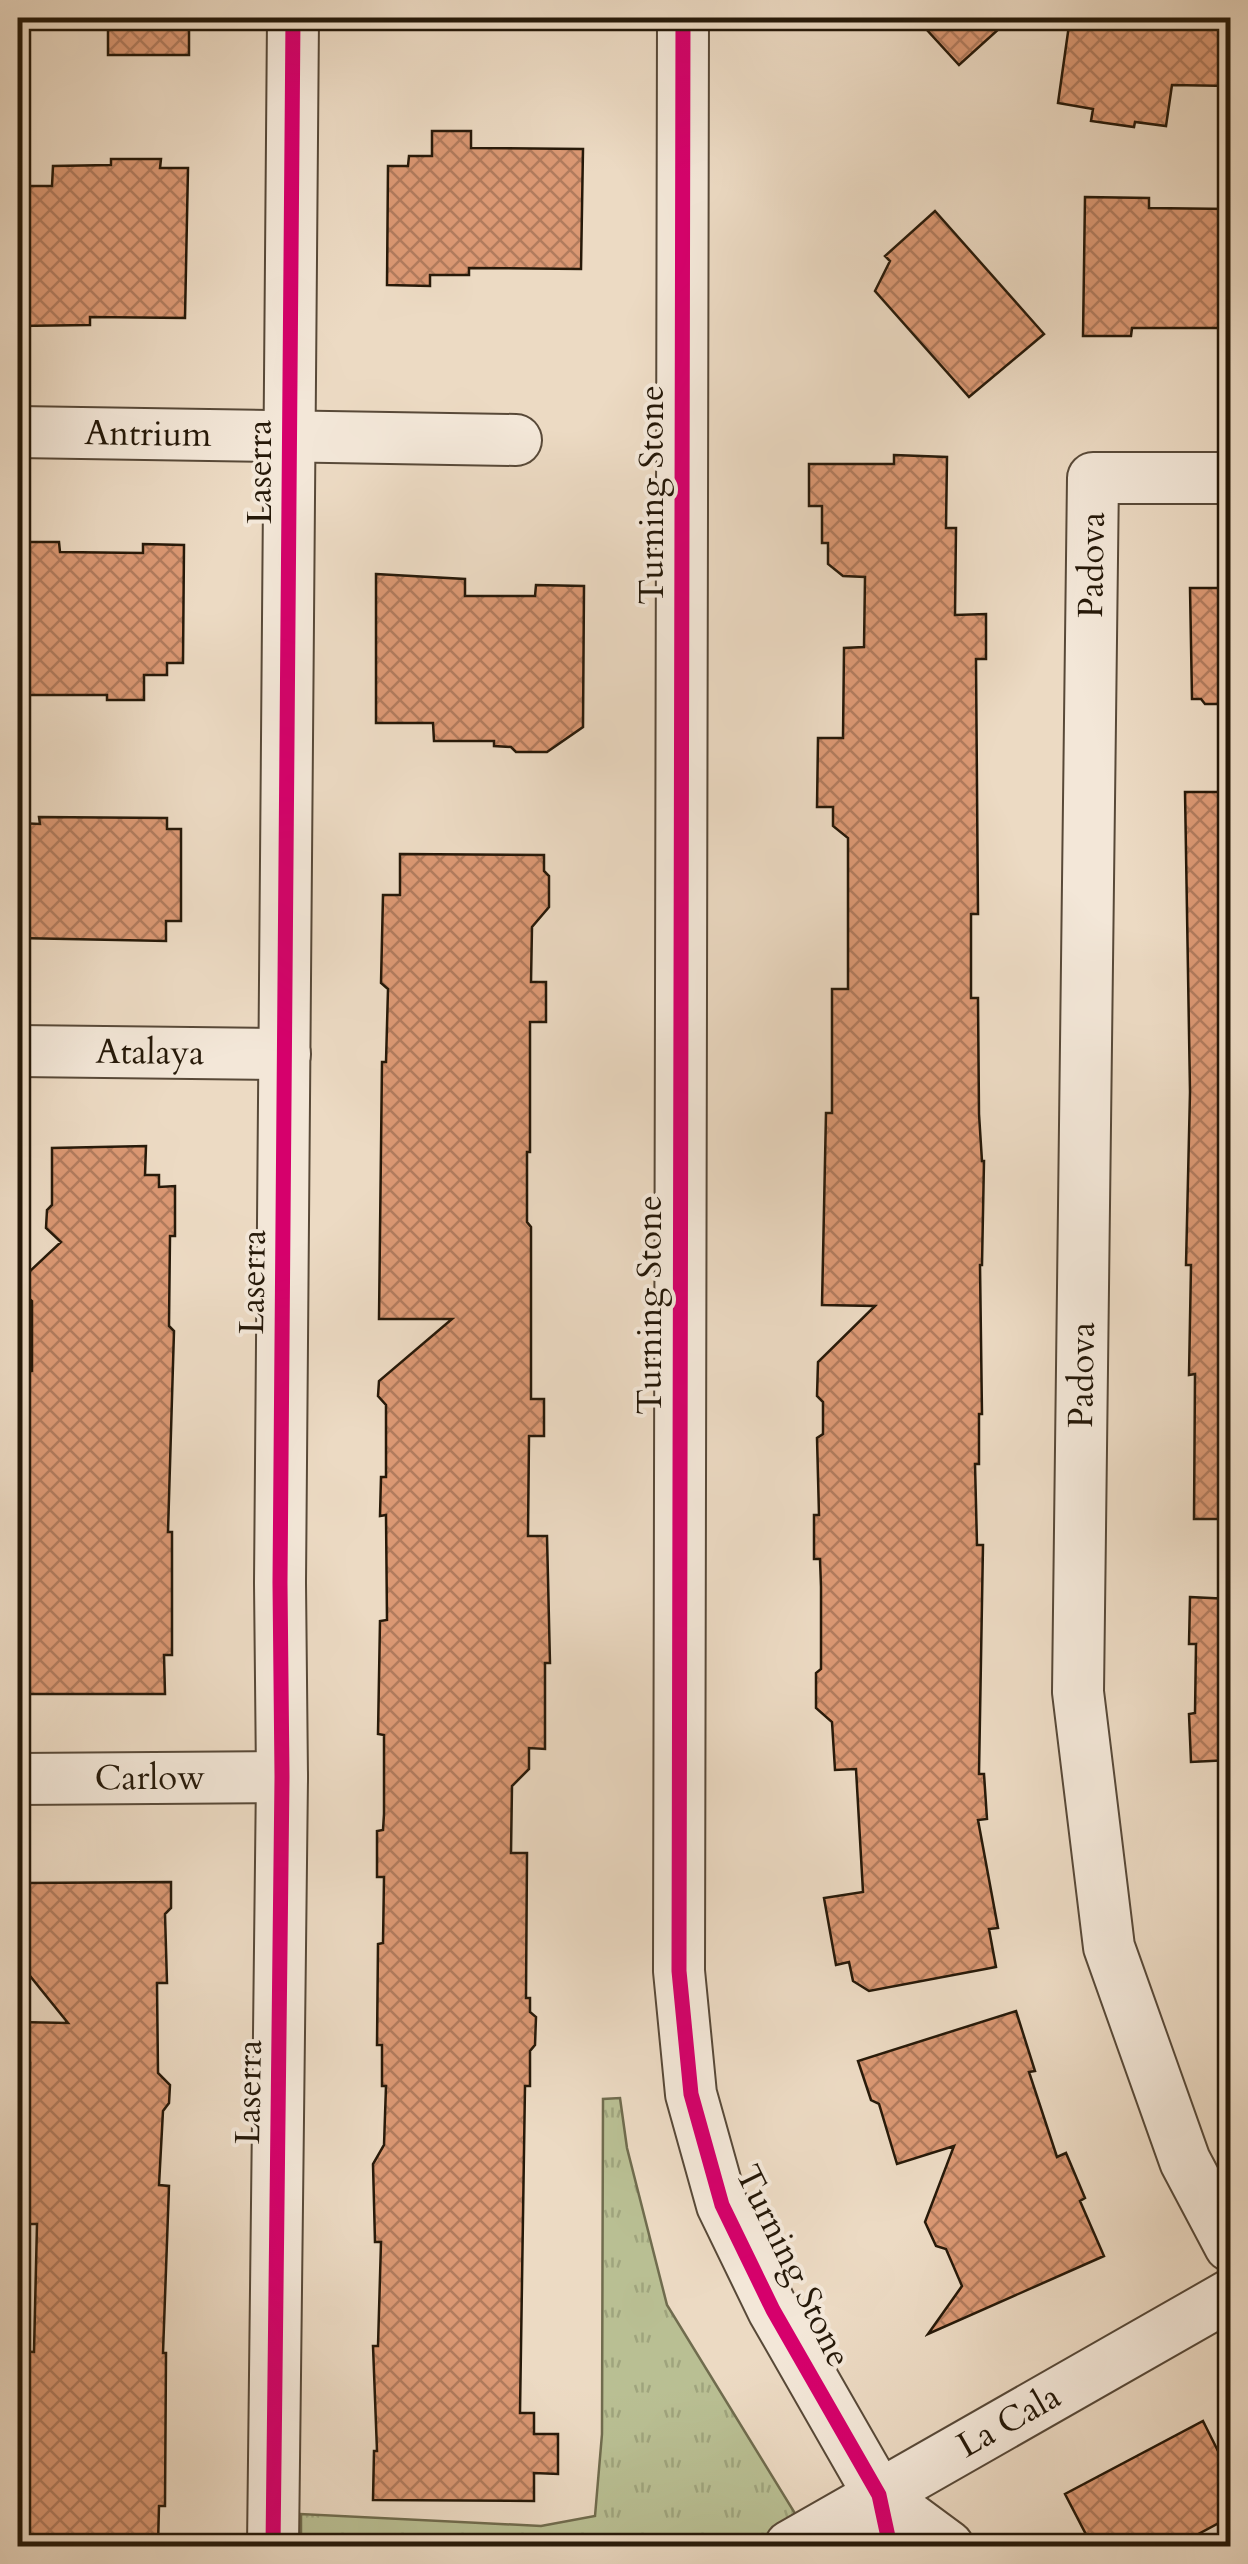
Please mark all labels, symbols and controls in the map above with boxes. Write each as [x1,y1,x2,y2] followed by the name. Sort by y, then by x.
[628,385,676,605] street label: Turning Stone
[84,409,212,459] street label: Antrium
[236,420,284,524] street label: Laserra
[1067,511,1117,619] street label: Padova
[95,1028,205,1077] street label: Atalaya
[626,1195,674,1415] street label: Turning Stone
[228,1229,278,1335] street label: Laserra
[1057,1321,1107,1429] street label: Padova
[95,1754,205,1802] street label: Carlow
[224,2039,274,2145] street label: Laserra
[723,2157,863,2375] street label: Turning Stone
[949,2373,1069,2470] street label: La Cala

